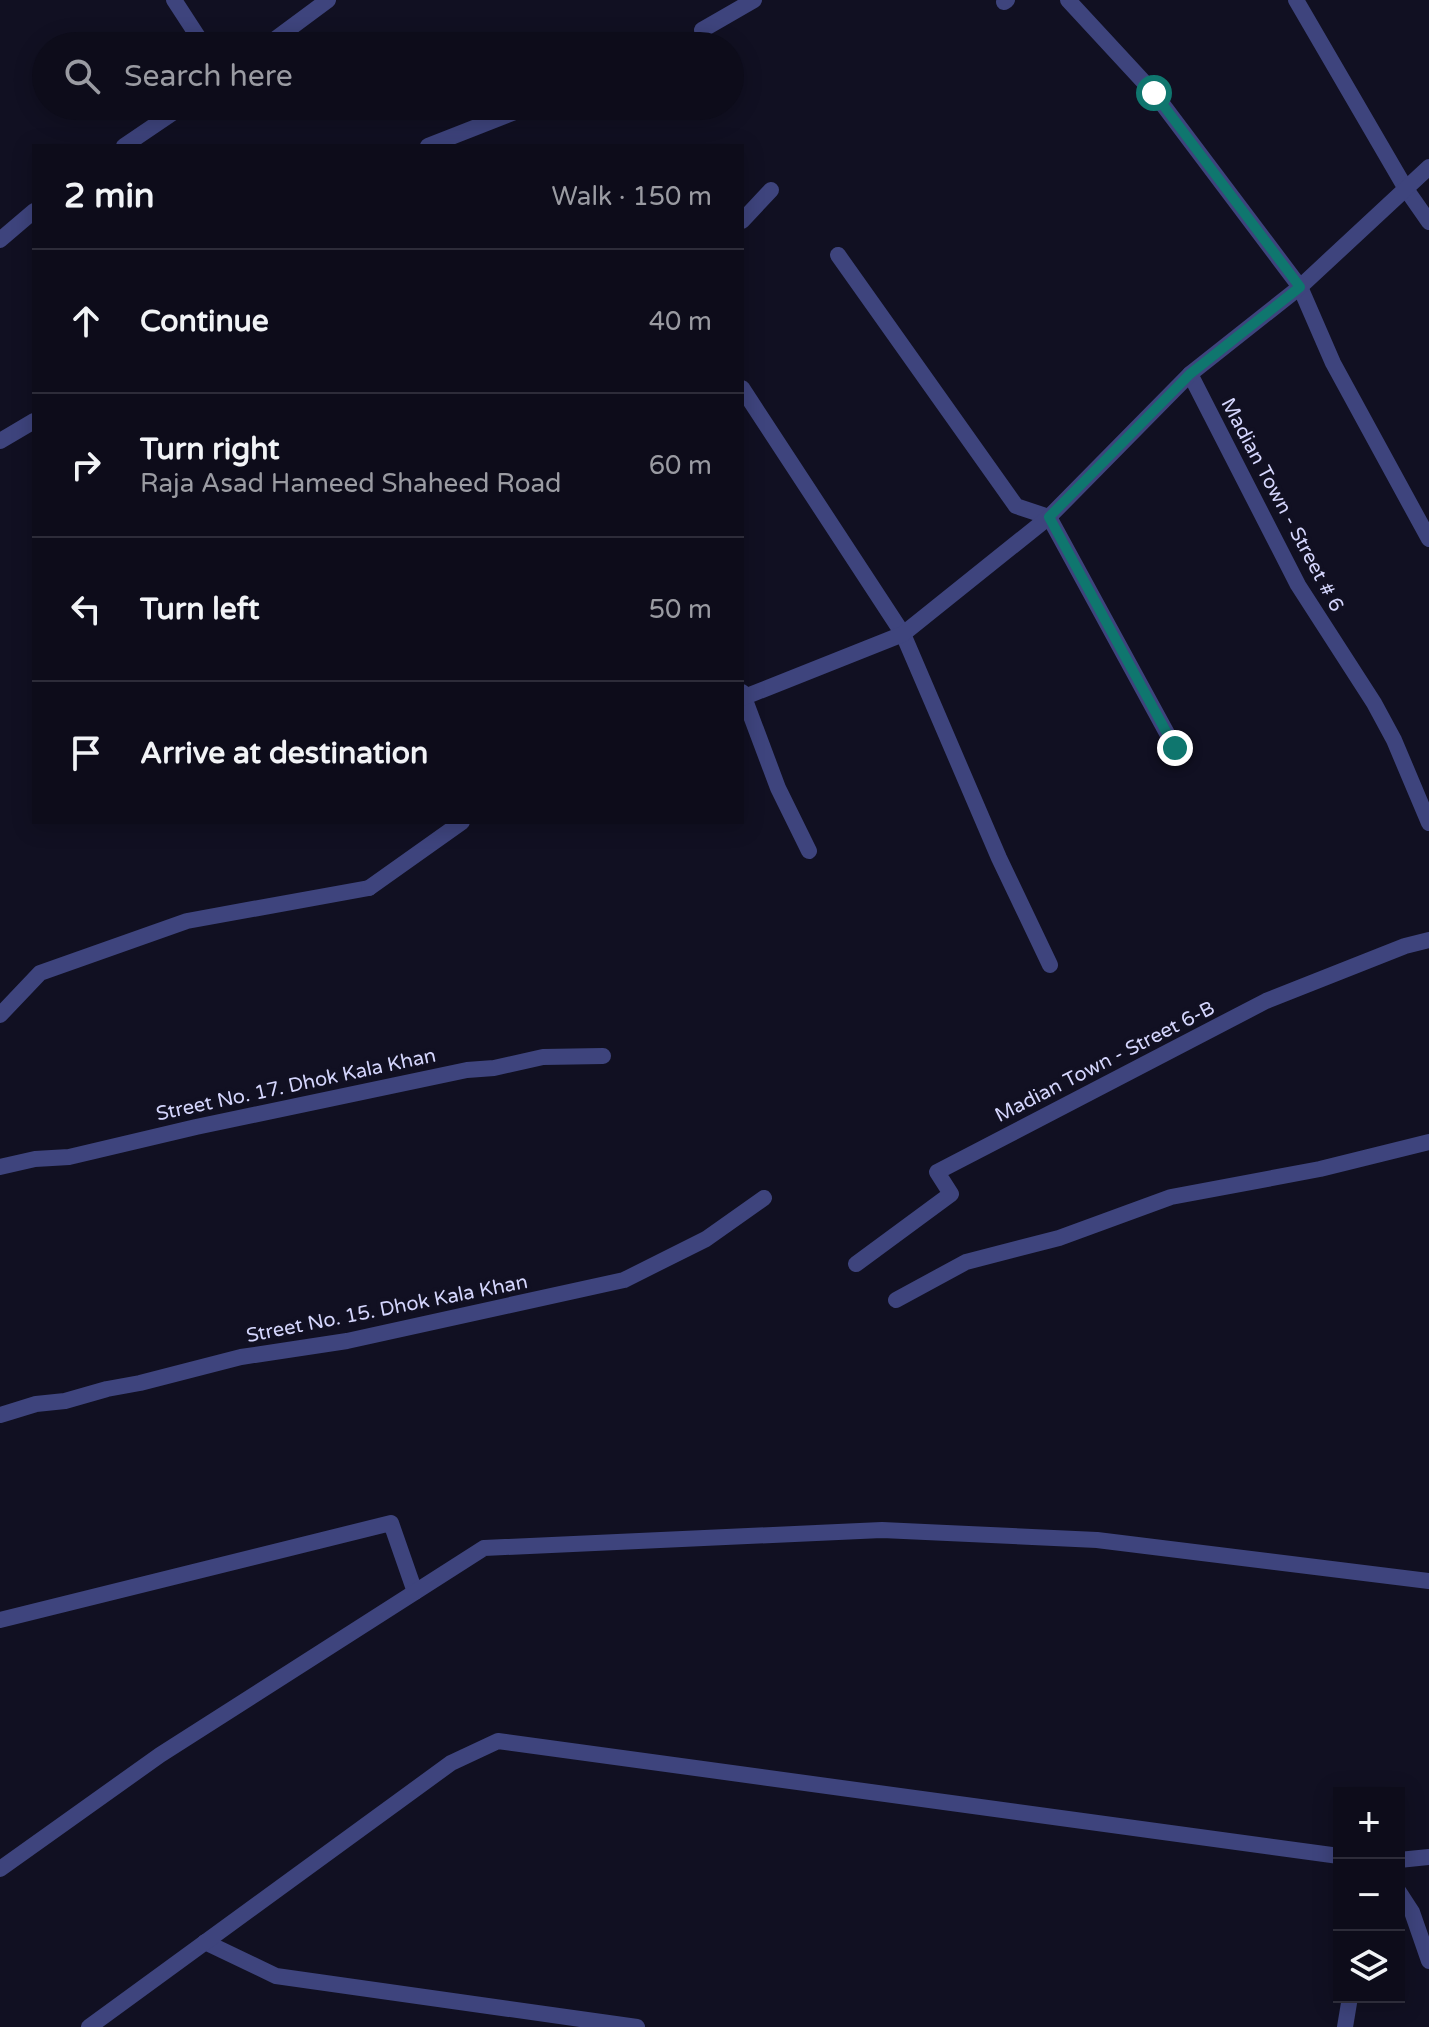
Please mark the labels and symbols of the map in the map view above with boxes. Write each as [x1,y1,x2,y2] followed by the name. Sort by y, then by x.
[1136,75,1172,111] route start
[1215,394,1349,616] street label: Madian Town - Street # 6
[1157,730,1193,766] route end
[991,996,1219,1128] street label: Madian Town - Street 6-B
[154,1044,438,1126] street label: Street No. 17. Dhok Kala Khan
[244,1270,530,1348] street label: Street No. 15. Dhok Kala Khan

